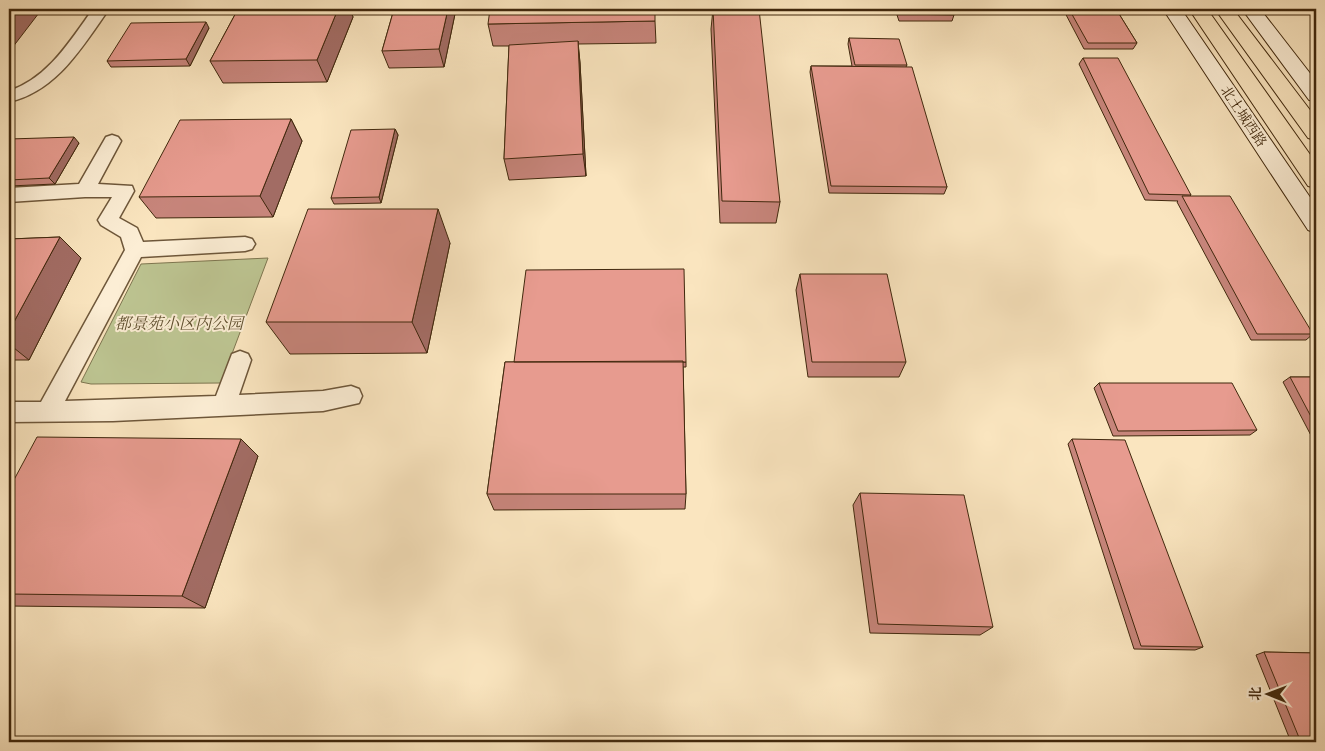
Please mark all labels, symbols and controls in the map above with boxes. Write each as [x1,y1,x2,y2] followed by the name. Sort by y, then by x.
[1217,82,1271,150] street label: 北土城西路
[115,313,246,334] park label: 都景苑小区内公园
[1242,668,1292,718] north arrow
[1246,687,1264,701] text: 北

